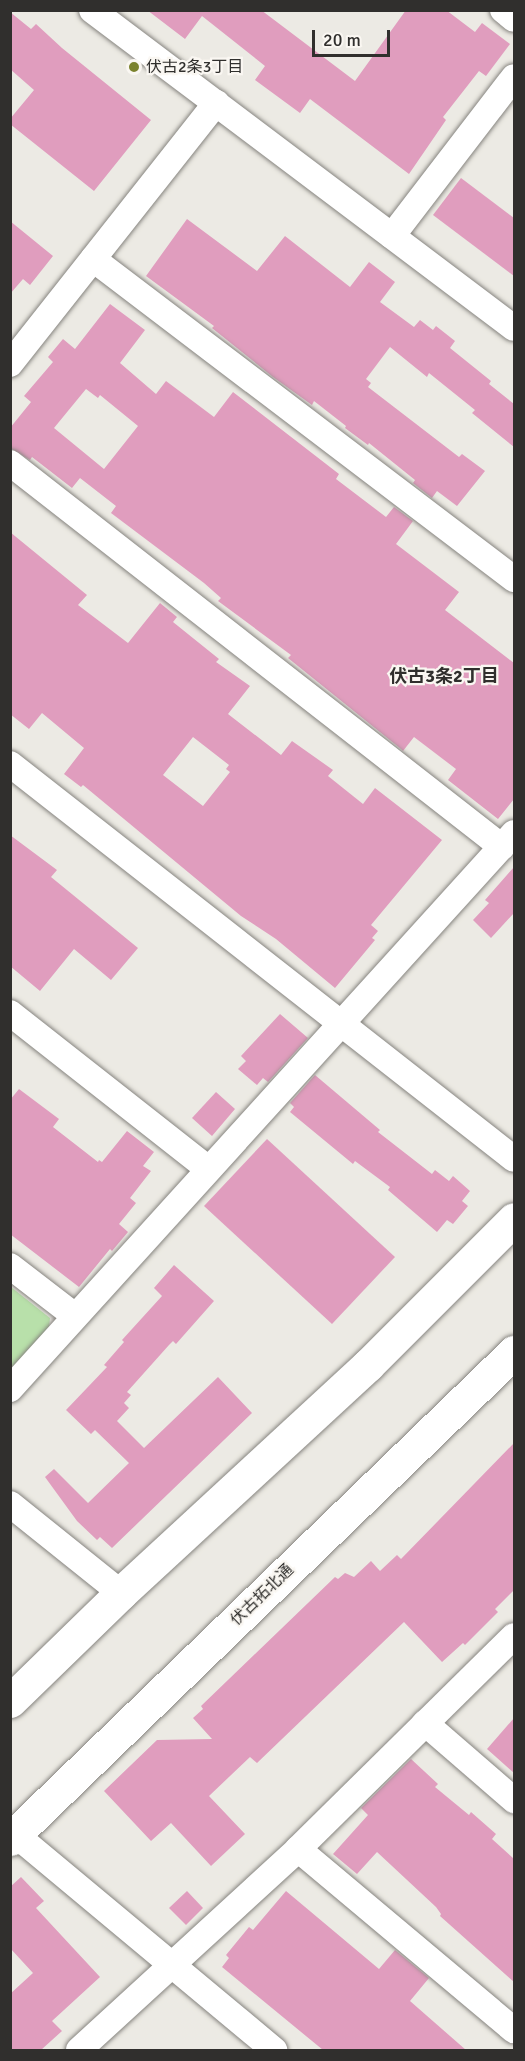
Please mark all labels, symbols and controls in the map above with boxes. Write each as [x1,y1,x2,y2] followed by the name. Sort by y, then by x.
[315,18,393,56] scale bar
[323,29,361,51] text: 20 m
[146,57,243,77] place label: 伏古2条3丁目
[127,60,141,74] marker: 伏古2条3丁目
[389,665,499,687] district label: 伏古3条2丁目
[227,1560,297,1630] street label: 伏古拓北通

